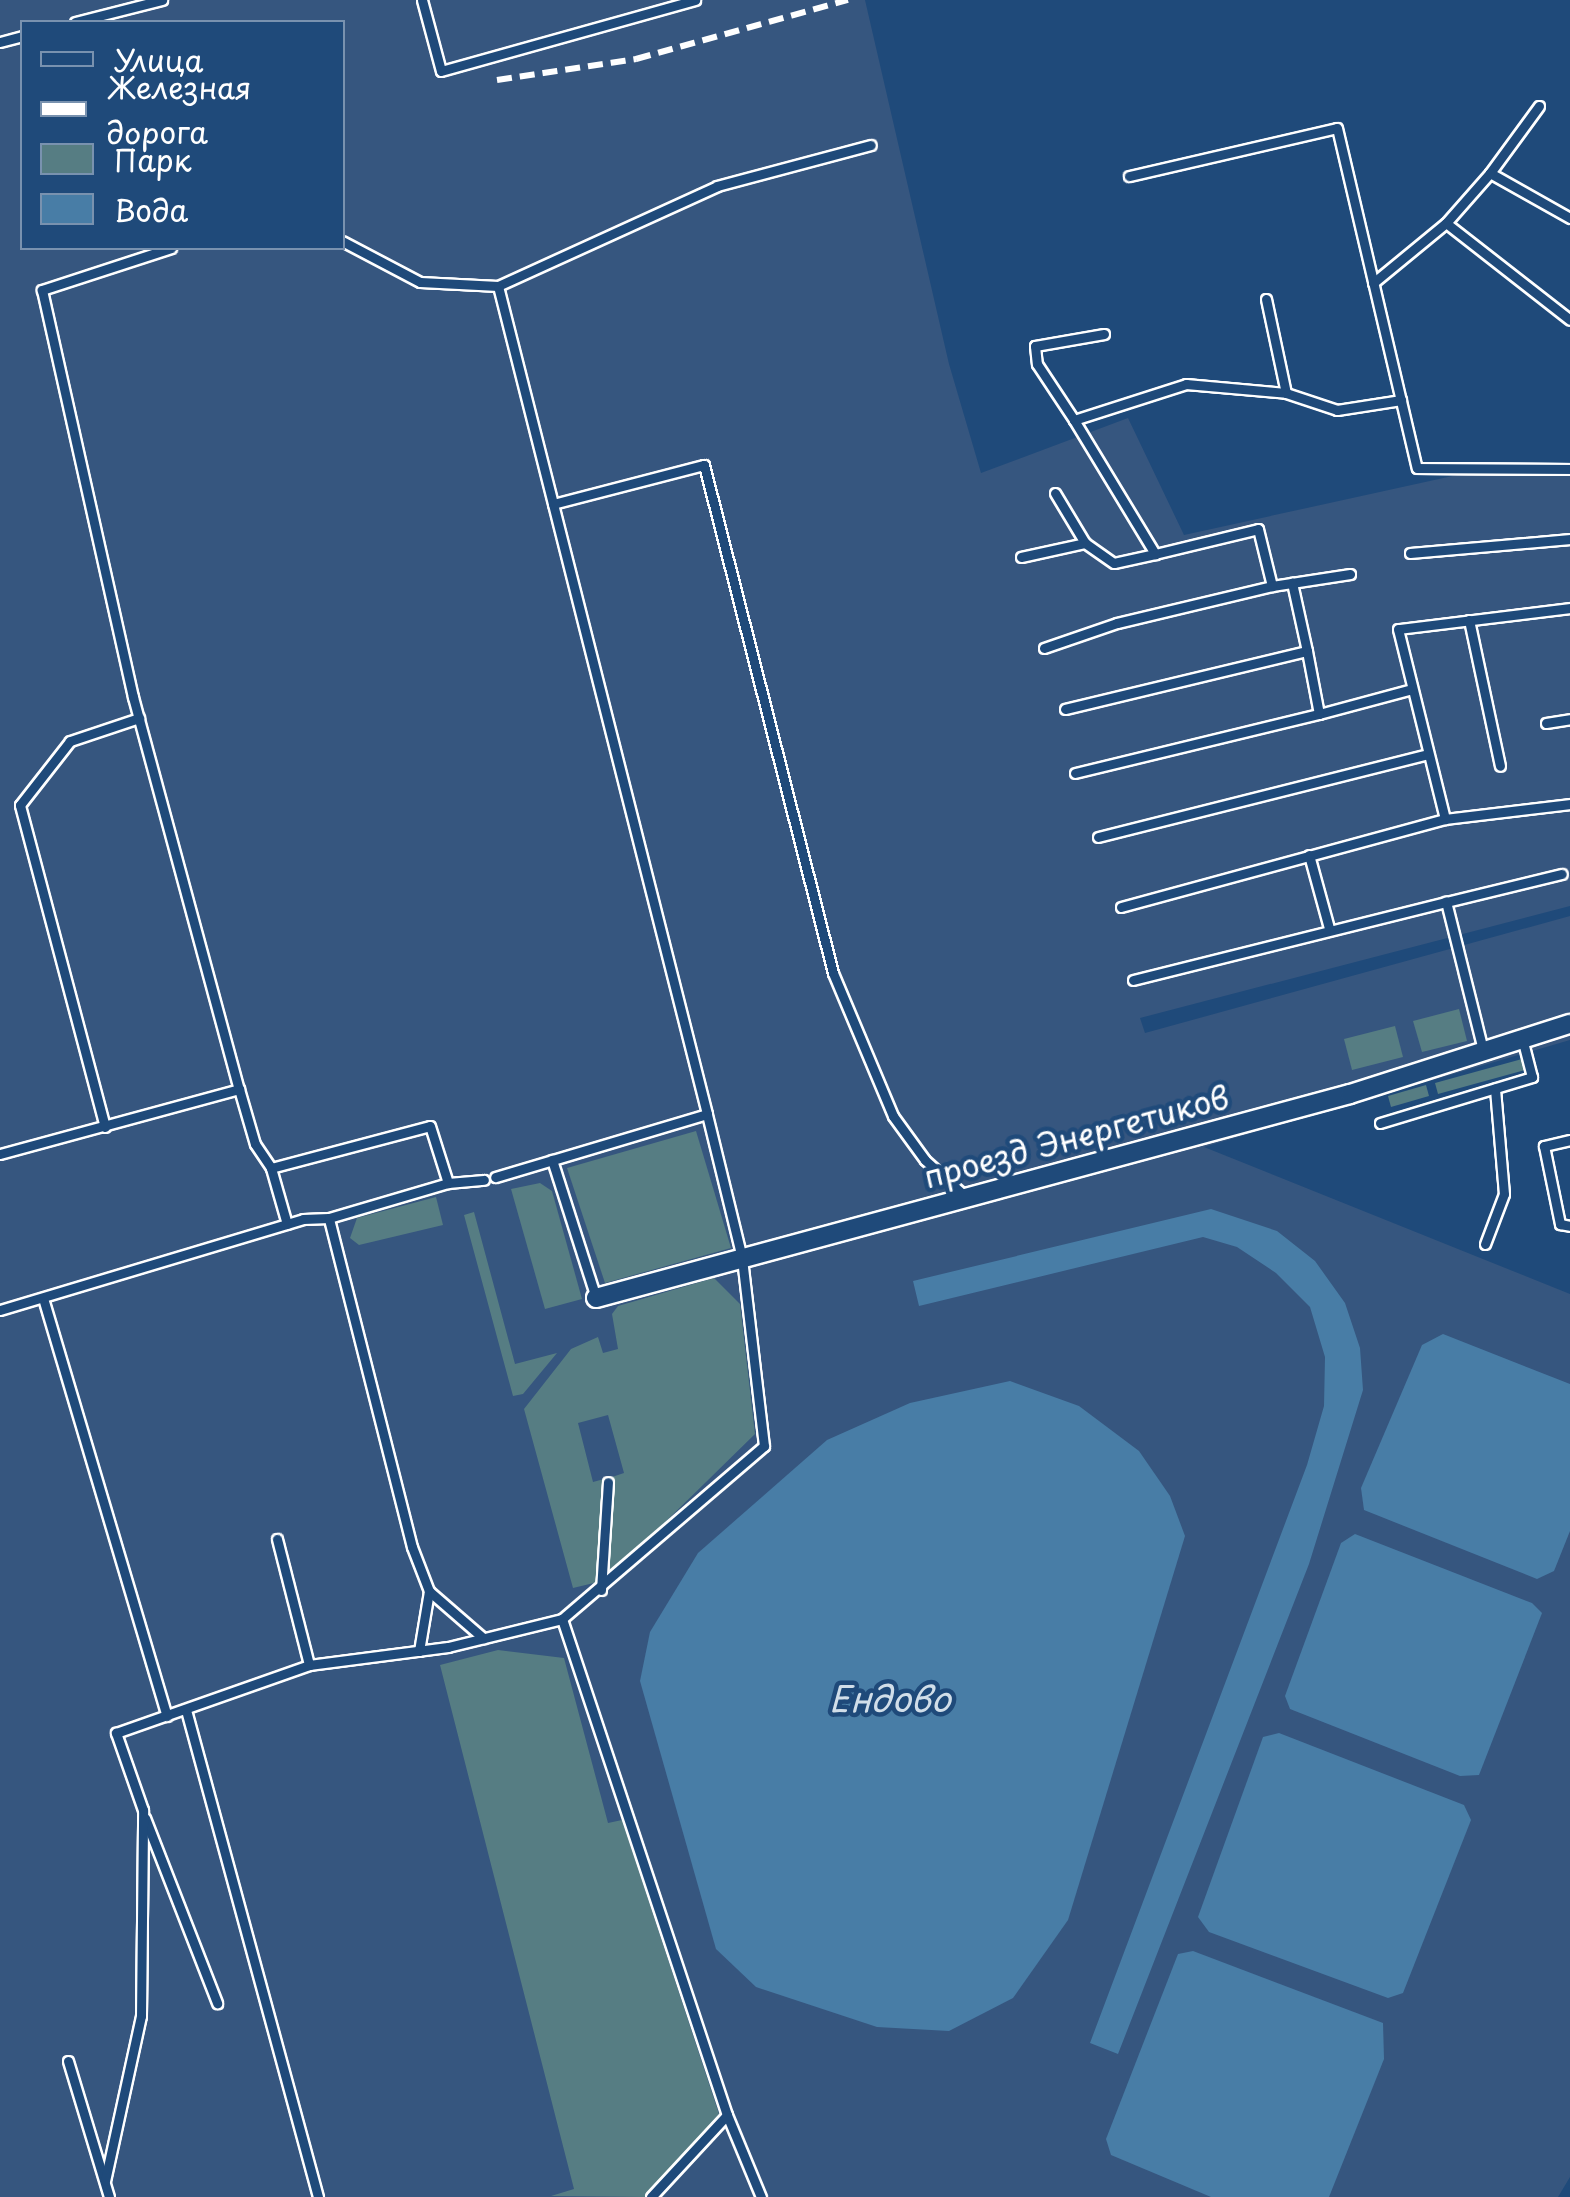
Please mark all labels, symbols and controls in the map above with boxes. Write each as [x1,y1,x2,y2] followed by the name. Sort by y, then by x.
[20,20,345,250] legend
[114,37,203,82] text: Улица
[107,64,252,154] text: Железная дорога
[114,137,191,182] text: Парк
[114,187,188,232] text: Вода
[919,1077,1233,1195] street label: проезд Энергетиков
[829,1677,951,1719] water label: Ендово

